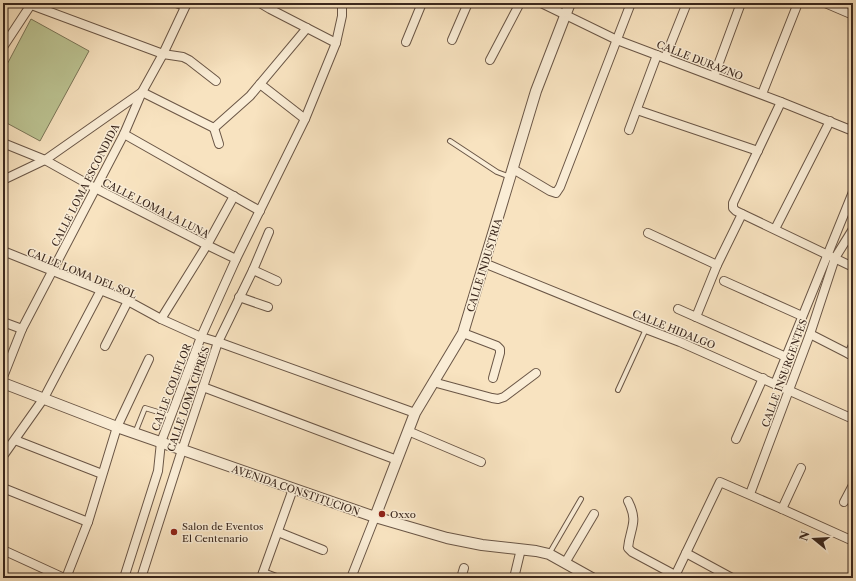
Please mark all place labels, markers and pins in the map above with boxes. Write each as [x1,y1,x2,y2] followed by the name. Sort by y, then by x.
[390,508,416,521] place label: Oxxo
[377,509,387,519] marker: Oxxo
[182,520,263,545] place label: Salon de Eventos El Centenario
[169,527,179,537] marker: Salon de Eventos El Centenario

